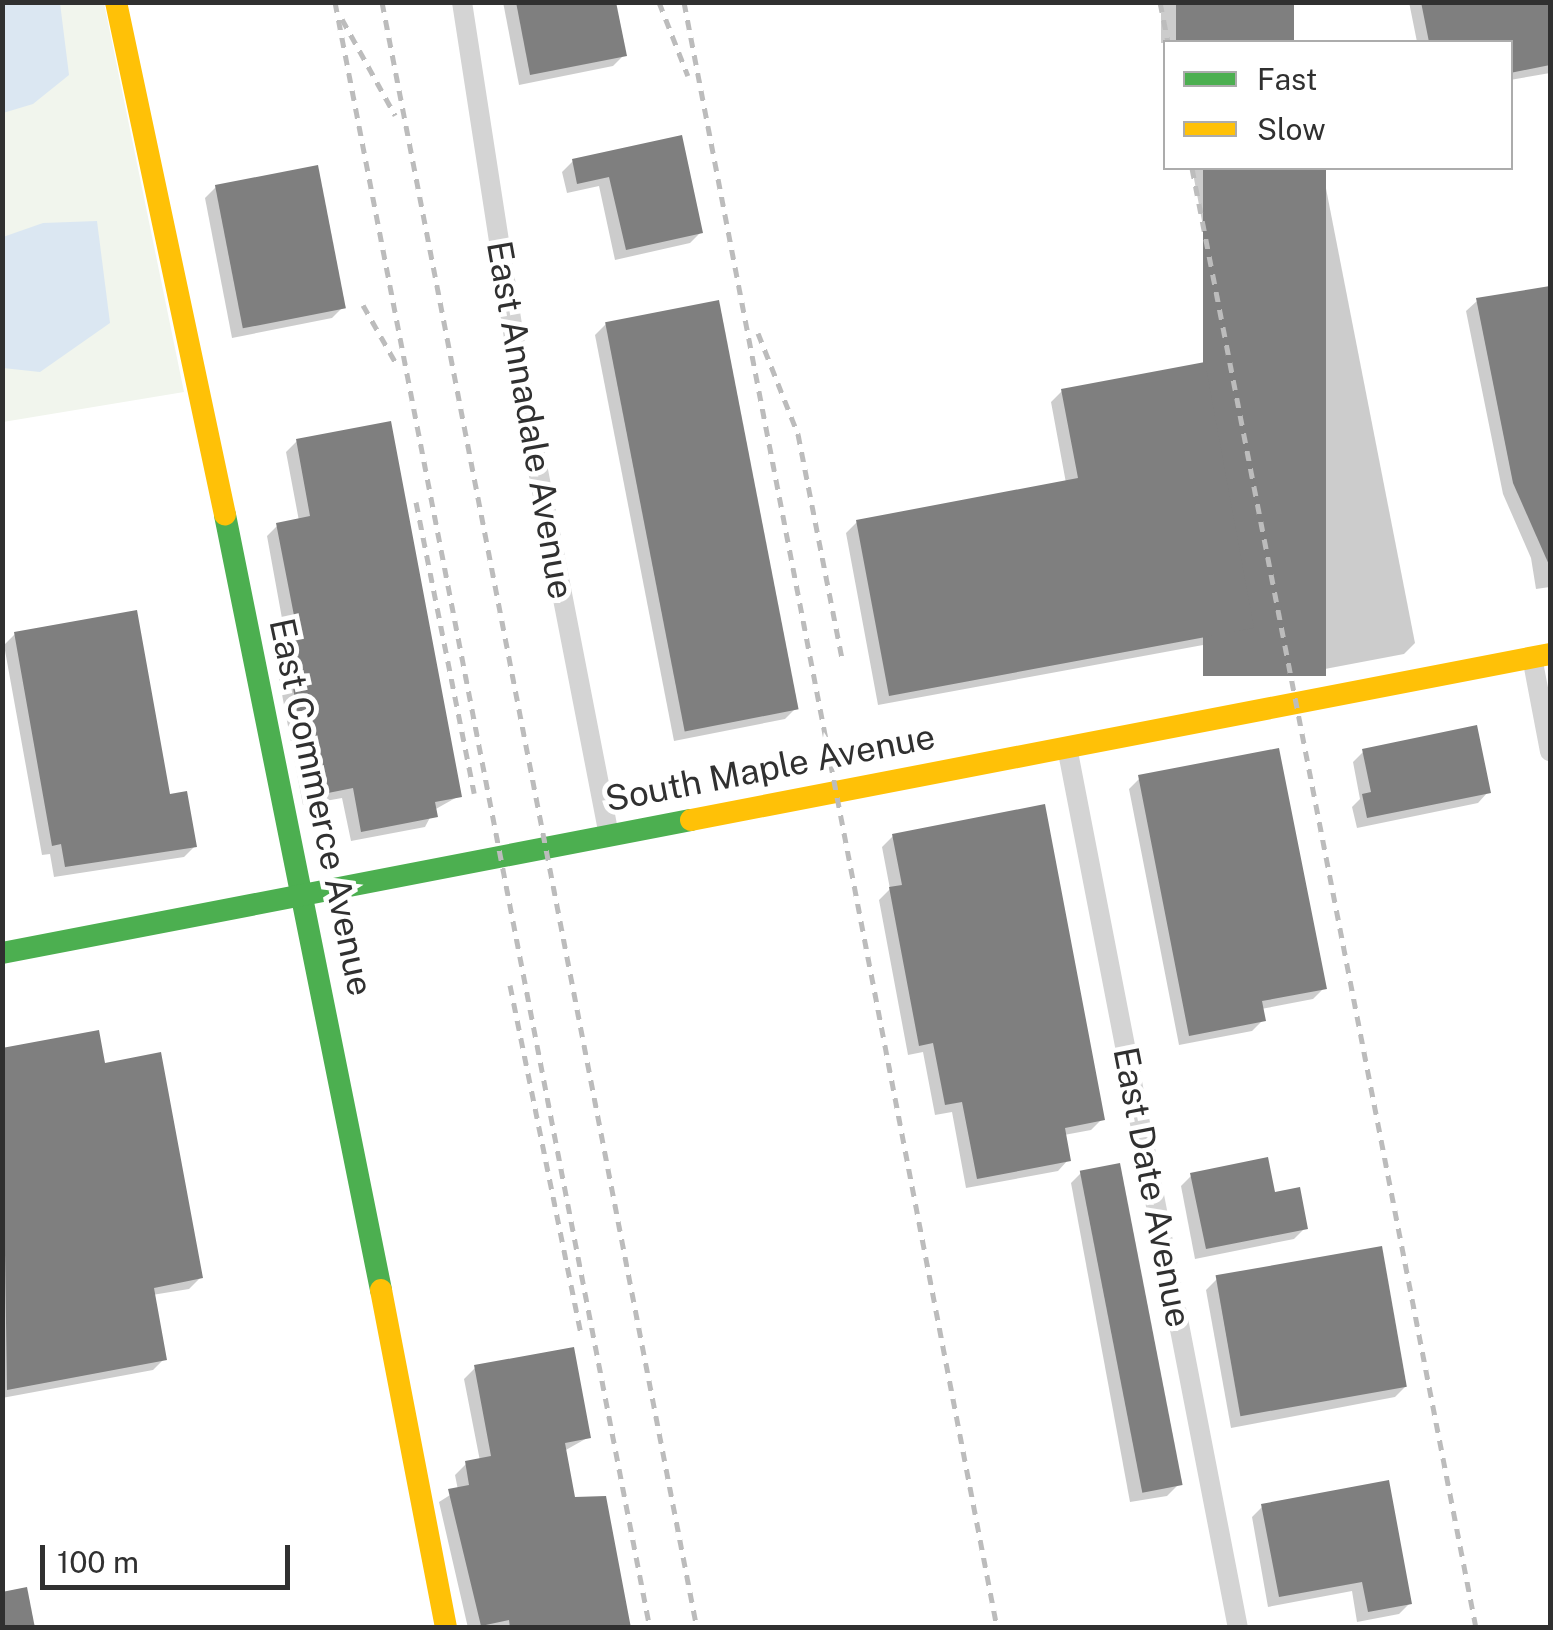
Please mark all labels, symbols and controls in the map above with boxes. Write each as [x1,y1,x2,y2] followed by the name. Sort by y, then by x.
[1163,40,1513,170] legend
[1257,61,1317,97] text: Fast
[1257,111,1326,147] text: Slow
[478,238,582,602] street label: East Annadale Avenue
[260,614,382,1000] street label: East Commerce Avenue
[602,715,938,821] street label: South Maple Avenue
[1104,1043,1200,1331] street label: East Date Avenue
[45,1525,295,1587] scale bar
[57,1544,139,1580] text: 100 m

